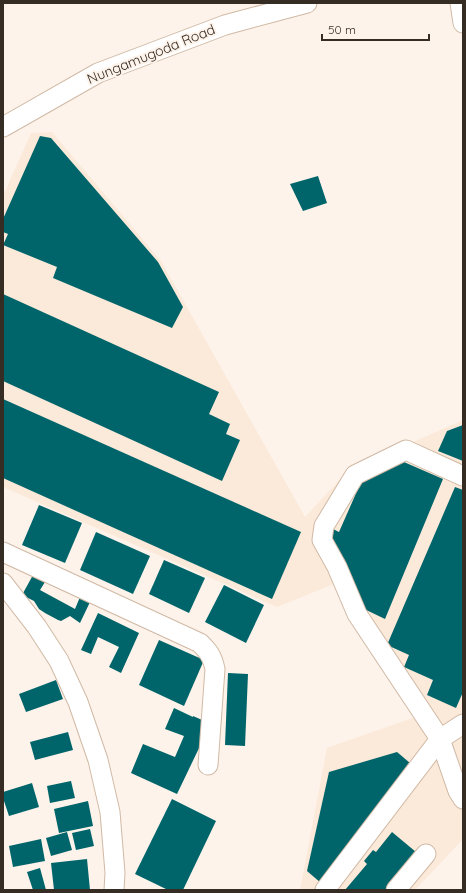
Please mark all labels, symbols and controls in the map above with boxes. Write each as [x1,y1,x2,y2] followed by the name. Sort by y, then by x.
[322,16,429,42] scale bar
[84,20,218,88] street label: Nungamugoda Road
[328,22,356,37] text: 50 m

